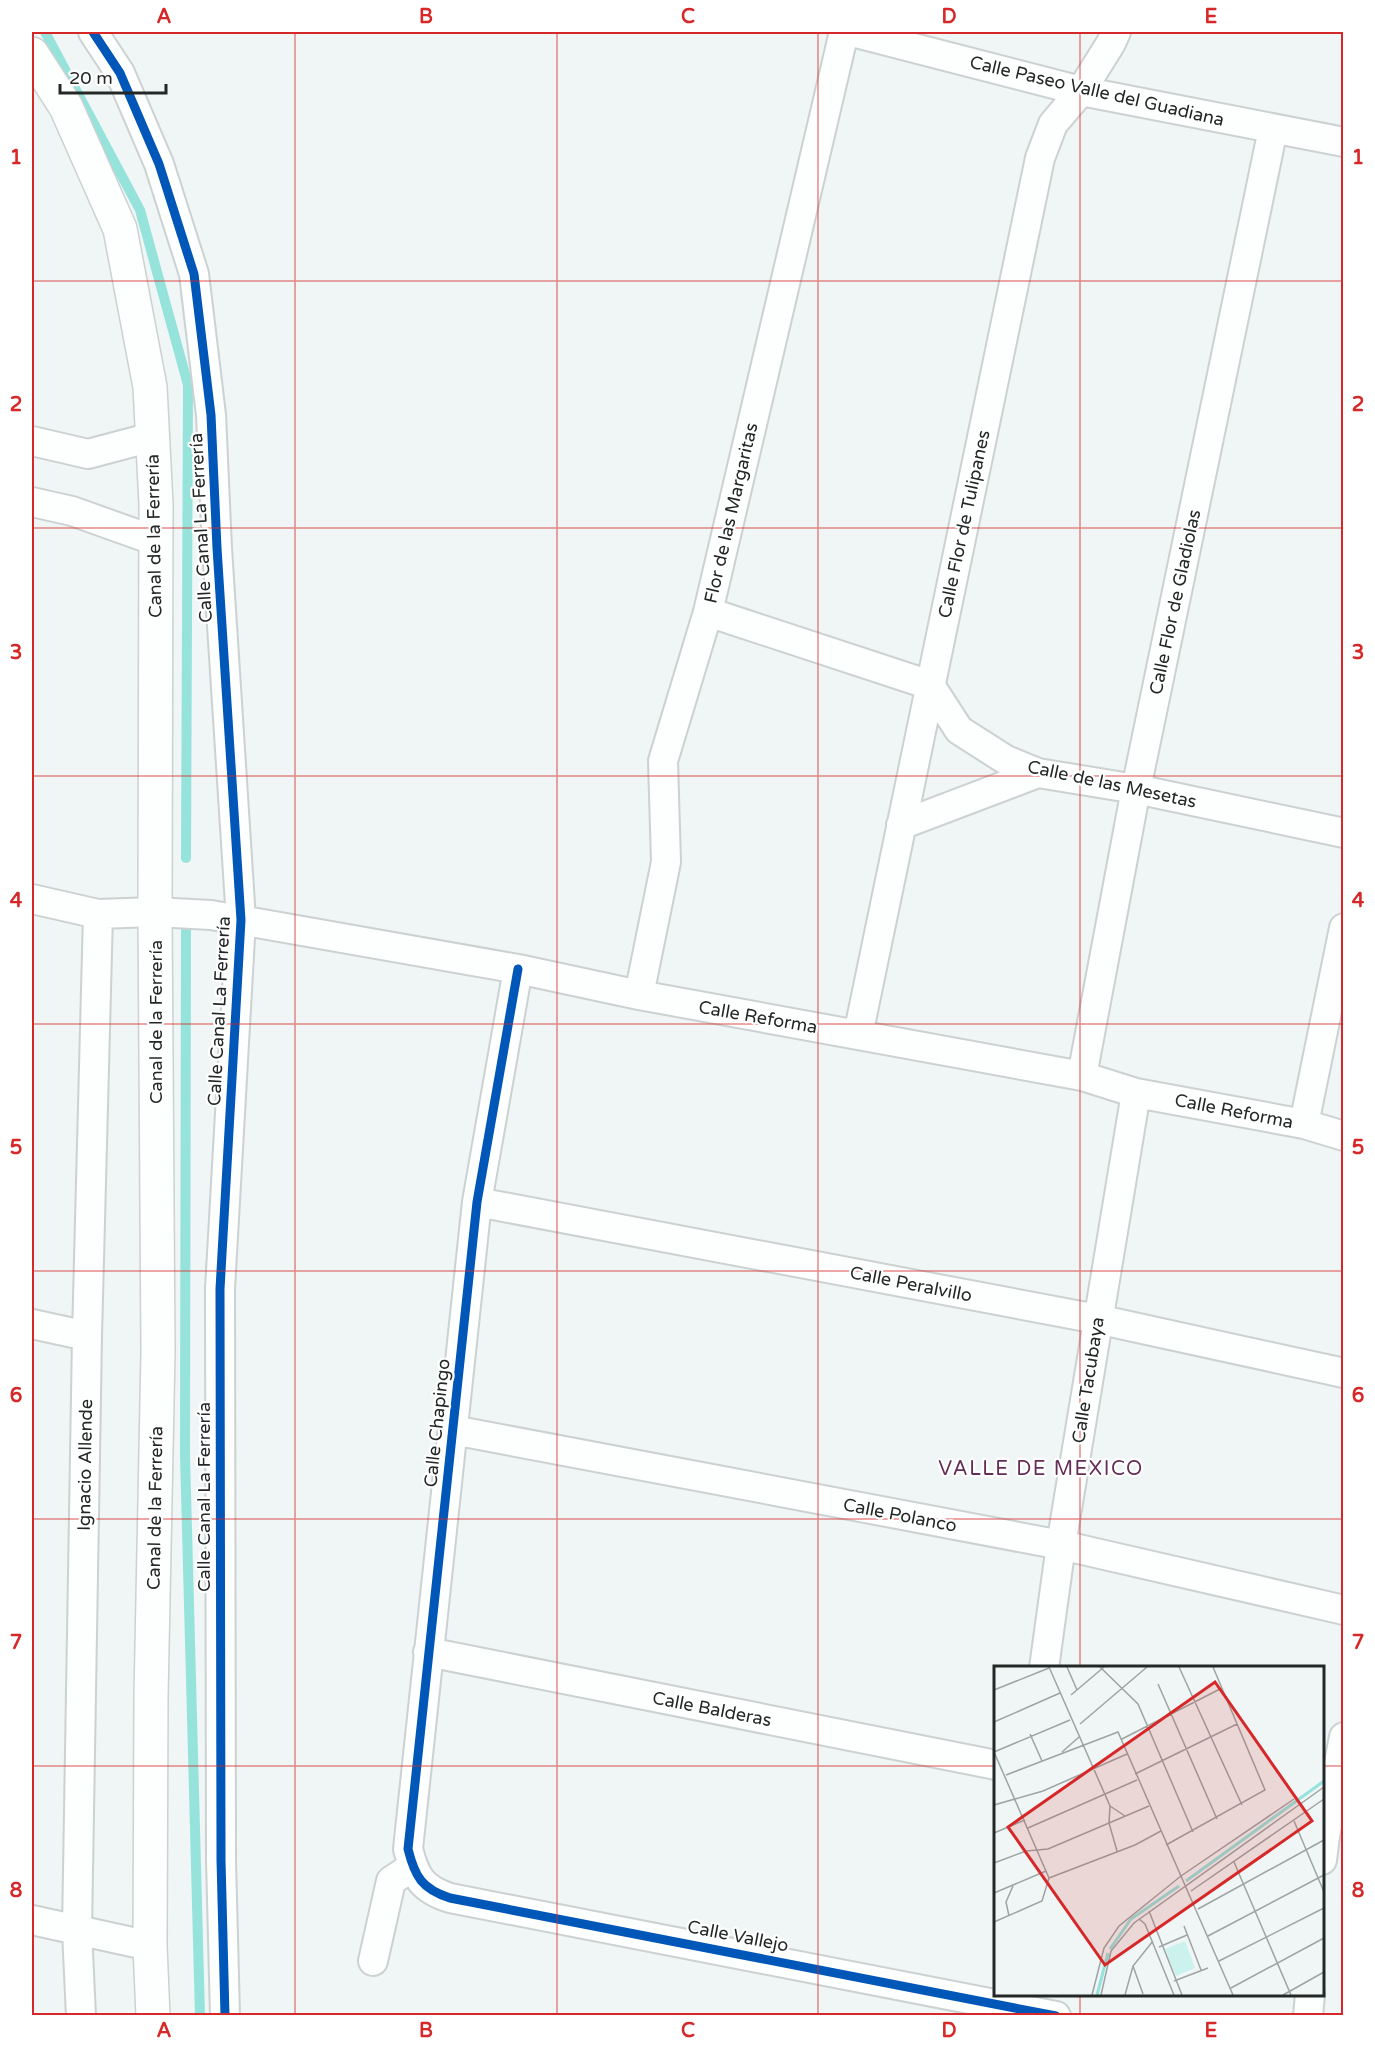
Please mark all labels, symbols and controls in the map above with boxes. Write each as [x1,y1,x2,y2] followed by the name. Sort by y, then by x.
[157,5,172,29] text: A
[419,5,433,29] text: B
[681,5,695,29] text: C
[941,5,957,29] text: D
[1205,5,1218,29] text: E
[968,51,1226,131] street label: Calle Paseo Valle del Guadiana
[60,57,166,95] scale bar
[69,67,113,89] text: 20 m
[10,146,22,170] text: 1
[1352,146,1364,170] text: 1
[10,393,22,417] text: 2
[1352,393,1364,417] text: 2
[700,421,762,605] street label: Flor de las Margaritas
[933,428,995,620] street label: Calle Flor de Tulipanes
[185,432,217,624] street label: Calle Canal La Ferrería
[142,454,166,618] street label: Canal de la Ferrería
[1145,507,1205,697] street label: Calle Flor de Gladiolas
[10,641,22,665] text: 3
[1352,641,1364,665] text: 3
[1025,755,1199,813] street label: Calle de las Mesetas
[10,889,23,913] text: 4
[1352,889,1365,913] text: 4
[203,915,235,1107] street label: Calle Canal La Ferrería
[145,940,167,1104] street label: Canal de la Ferrería
[697,996,819,1038] street label: Calle Reforma
[1173,1089,1295,1133] street label: Calle Reforma
[10,1136,22,1160] text: 5
[1352,1136,1364,1160] text: 5
[848,1261,974,1307] street label: Calle Peralvillo
[1067,1315,1109,1445] street label: Calle Tacubaya
[419,1358,455,1488] street label: Calle Chapingo
[10,1384,22,1408] text: 6
[1352,1384,1364,1408] text: 6
[73,1399,97,1531] street label: Ignacio Allende
[193,1402,215,1592] street label: Calle Canal La Ferrería
[143,1426,167,1590] street label: Canal de la Ferrería
[938,1457,1144,1481] district label: VALLE DE MEXICO
[841,1493,959,1537] street label: Calle Polanco
[10,1631,22,1655] text: 7
[1352,1631,1364,1655] text: 7
[994,1666,1324,1996] inset map
[651,1687,773,1731] street label: Calle Balderas
[10,1879,22,1903] text: 8
[1352,1879,1364,1903] text: 8
[685,1915,791,1957] street label: Calle Vallejo
[157,2019,172,2043] text: A
[419,2019,433,2043] text: B
[681,2019,695,2043] text: C
[941,2019,957,2043] text: D
[1205,2019,1218,2043] text: E

